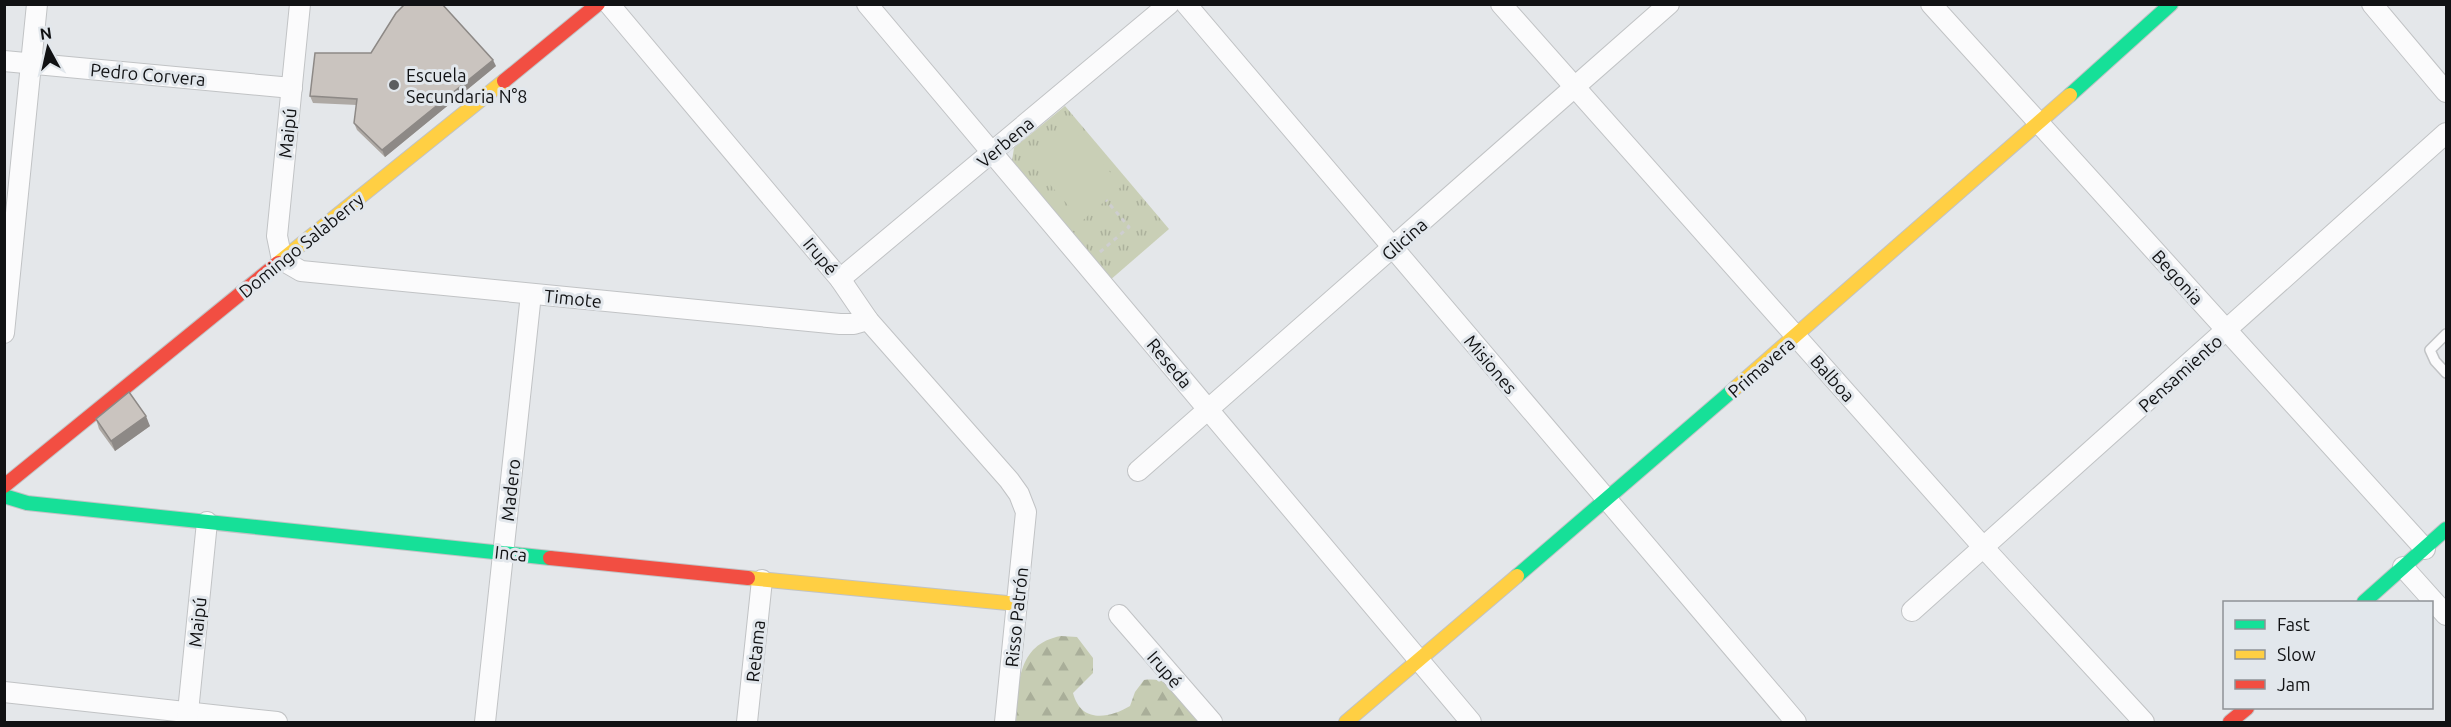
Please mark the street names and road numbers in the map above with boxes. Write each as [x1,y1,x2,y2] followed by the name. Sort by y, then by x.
[89,59,207,89] street label: Pedro Corvera
[274,107,300,159] street label: Maipú
[973,113,1037,171] street label: Verbena
[235,188,368,301] street label: Domingo Salaberry
[1377,214,1431,264] street label: Glicina
[800,233,842,279] street label: Irupé
[2148,246,2208,308] street label: Begonia
[543,285,603,311] street label: Timote
[1461,330,1522,398] street label: Misiones
[2134,330,2226,416] street label: Pensamiento
[1724,333,1798,401] street label: Primavera
[1143,334,1197,392] street label: Reseda
[1807,351,1859,405] street label: Balboa
[497,458,523,522] street label: Madero
[494,541,528,565] street label: Inca
[1001,566,1031,668] street label: Risso Patrón
[184,596,210,648] street label: Maipú
[742,619,768,683] street label: Retama
[1144,647,1186,691] street label: Irupé

